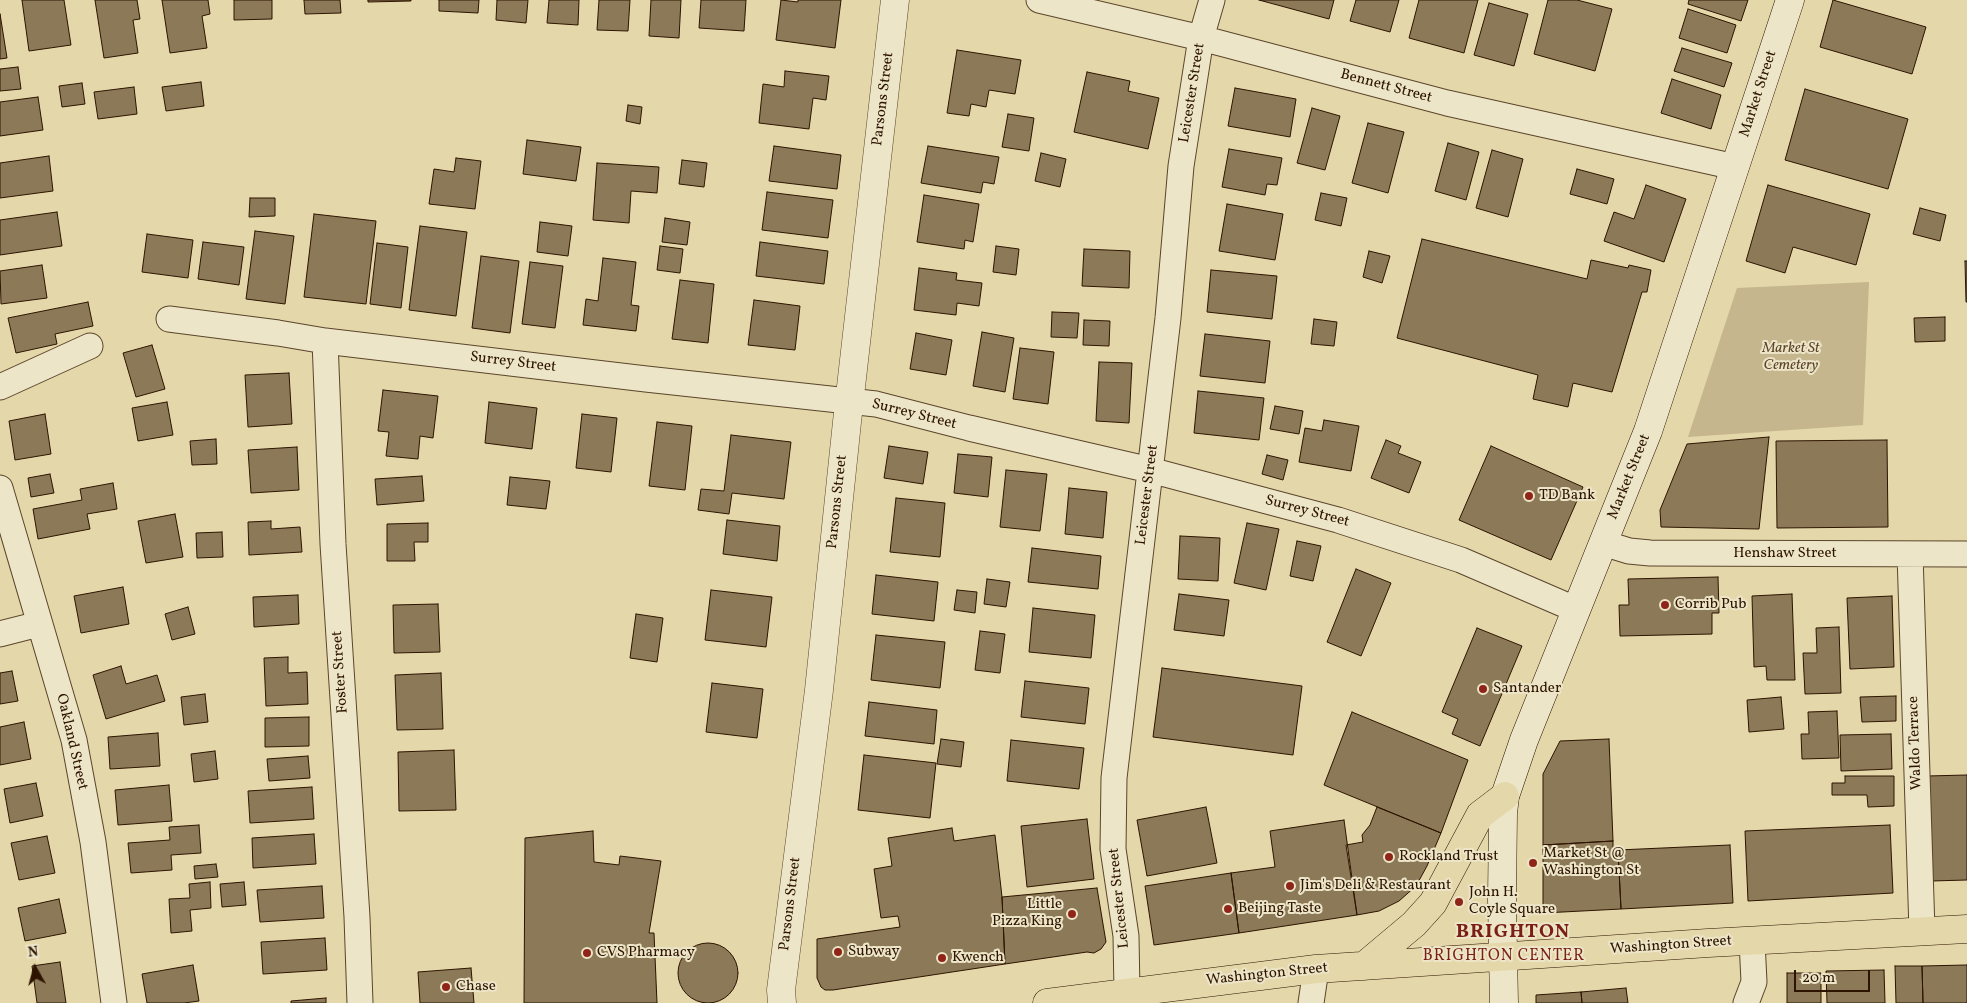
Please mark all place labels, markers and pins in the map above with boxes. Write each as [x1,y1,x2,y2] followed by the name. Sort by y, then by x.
[1539,487,1595,505] place label: TD Bank
[1523,490,1535,502] marker: TD Bank
[1675,596,1746,614] place label: Corrib Pub
[1659,599,1671,611] marker: Corrib Pub
[1493,680,1561,698] place label: Santander
[1477,683,1489,695] marker: Santander
[1543,845,1640,880] place label: Market St @ Washington St
[1399,848,1498,866] place label: Rockland Trust
[1383,851,1395,863] marker: Rockland Trust
[1527,857,1539,869] marker: Market St @ Washington St
[1300,877,1451,895] place label: Jim's Deli & Restaurant
[1284,880,1296,892] marker: Jim's Deli & Restaurant
[1469,884,1555,919] place label: John H. Coyle Square
[992,896,1062,931] place label: Little Pizza King
[1453,896,1465,908] marker: John H. Coyle Square
[1238,900,1321,918] place label: Beijing Taste
[1222,903,1234,915] marker: Beijing Taste
[1066,908,1078,920] marker: Little Pizza King
[848,943,900,961] place label: Subway
[597,944,695,962] place label: CVS Pharmacy
[832,946,844,958] marker: Subway
[581,947,593,959] marker: CVS Pharmacy
[952,949,1004,967] place label: Kwench
[936,952,948,964] marker: Kwench
[456,978,496,996] place label: Chase
[440,981,452,993] marker: Chase

